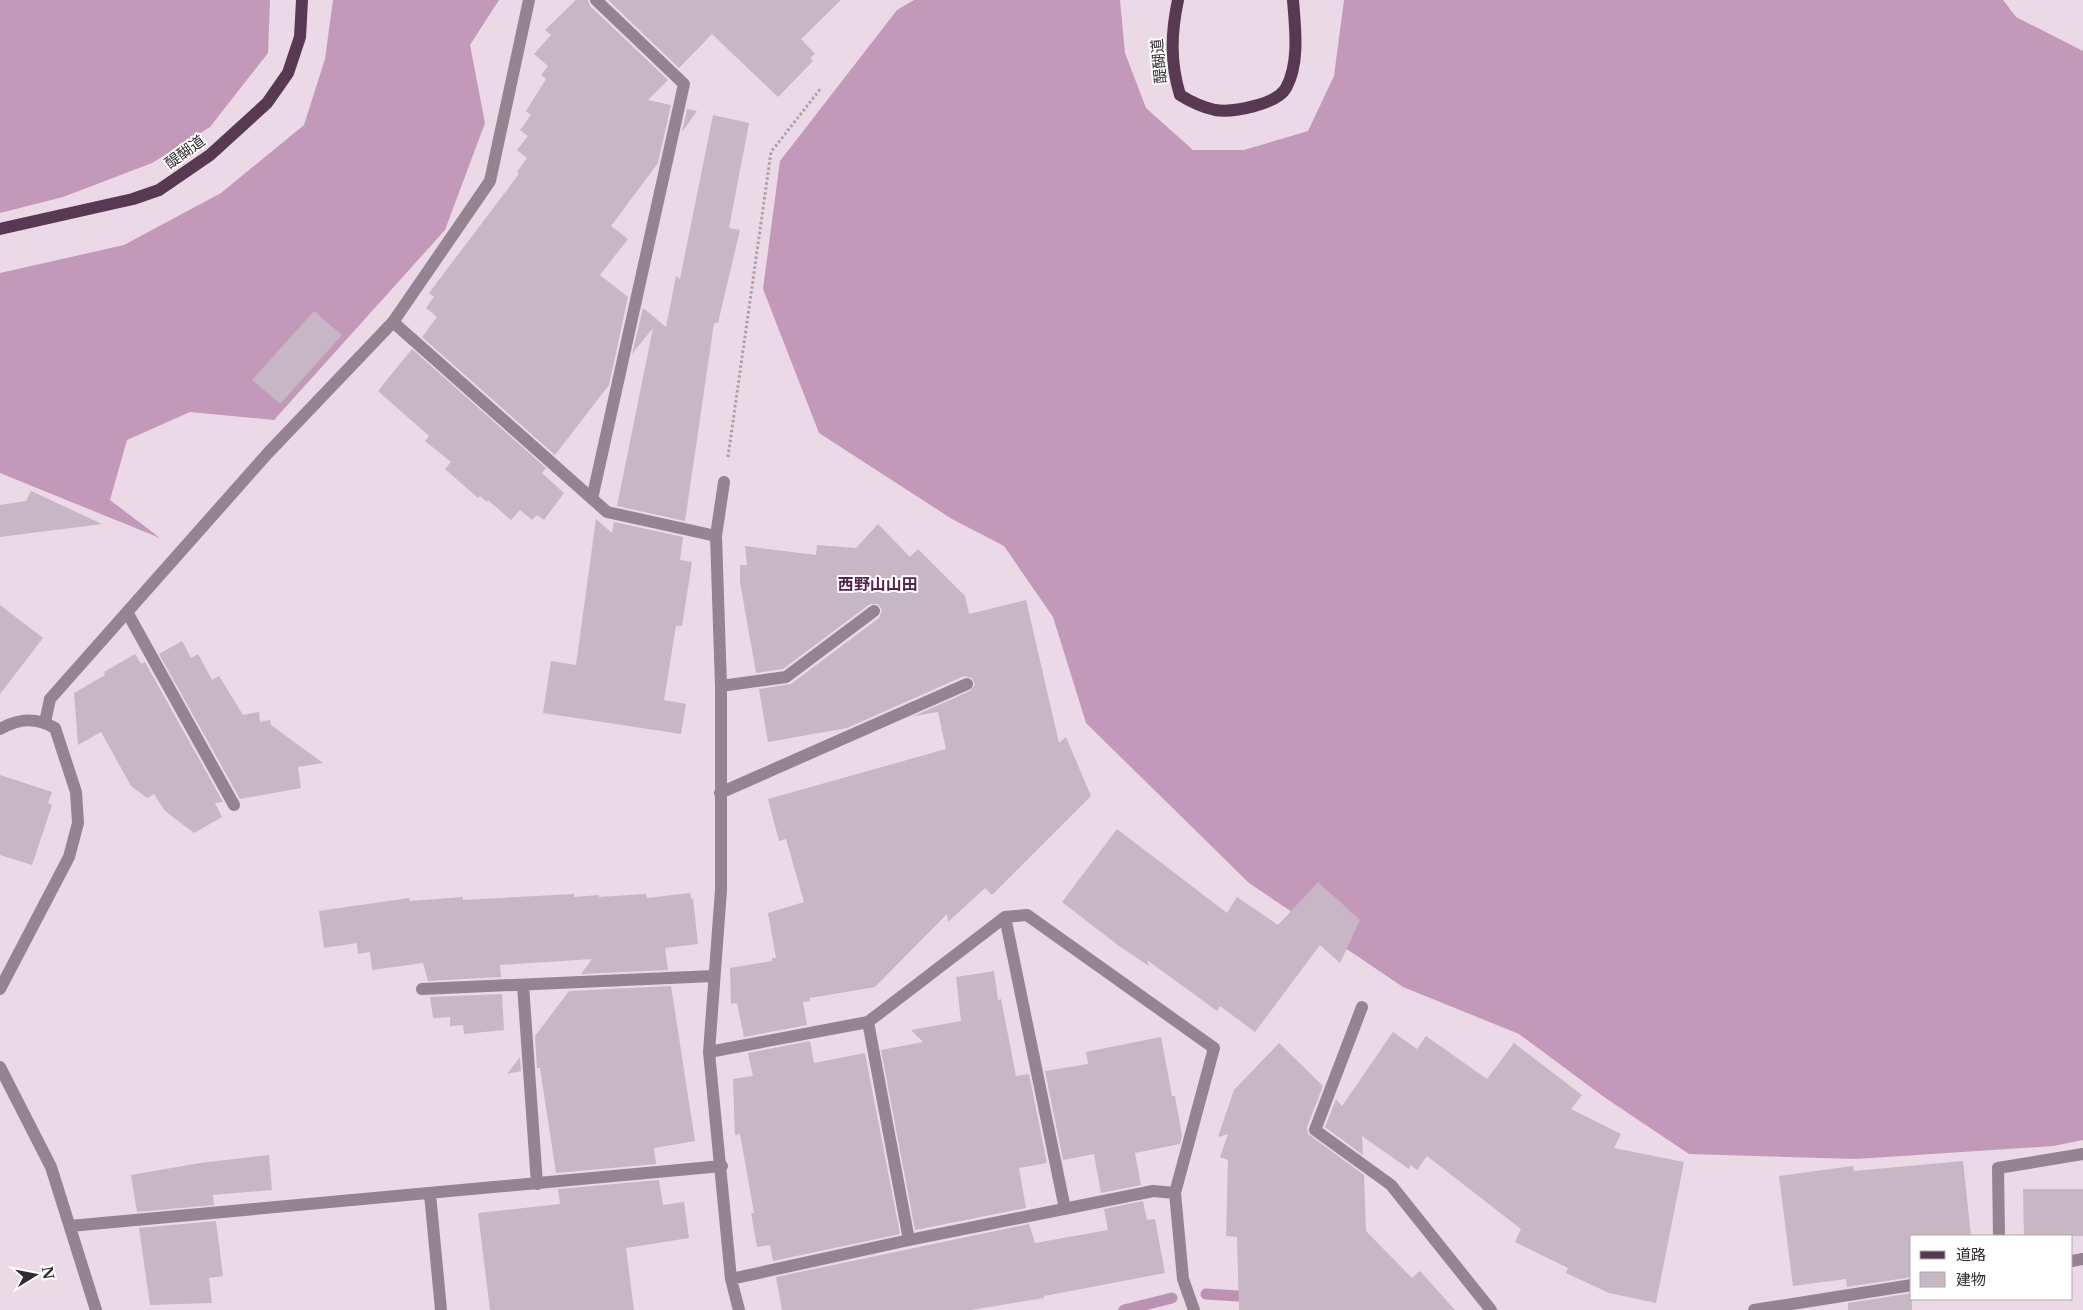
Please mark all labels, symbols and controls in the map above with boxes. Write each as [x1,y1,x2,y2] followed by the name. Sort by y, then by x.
[1147,38,1170,84] street label: 醍醐道
[161,131,208,173] street label: 醍醐道
[838,574,918,594] district label: 西野山山田
[1910,1235,2073,1300] legend
[1956,1245,1986,1264] text: 道路
[10,1250,60,1300] north arrow
[38,1265,58,1281] text: N
[1956,1270,1986,1289] text: 建物

